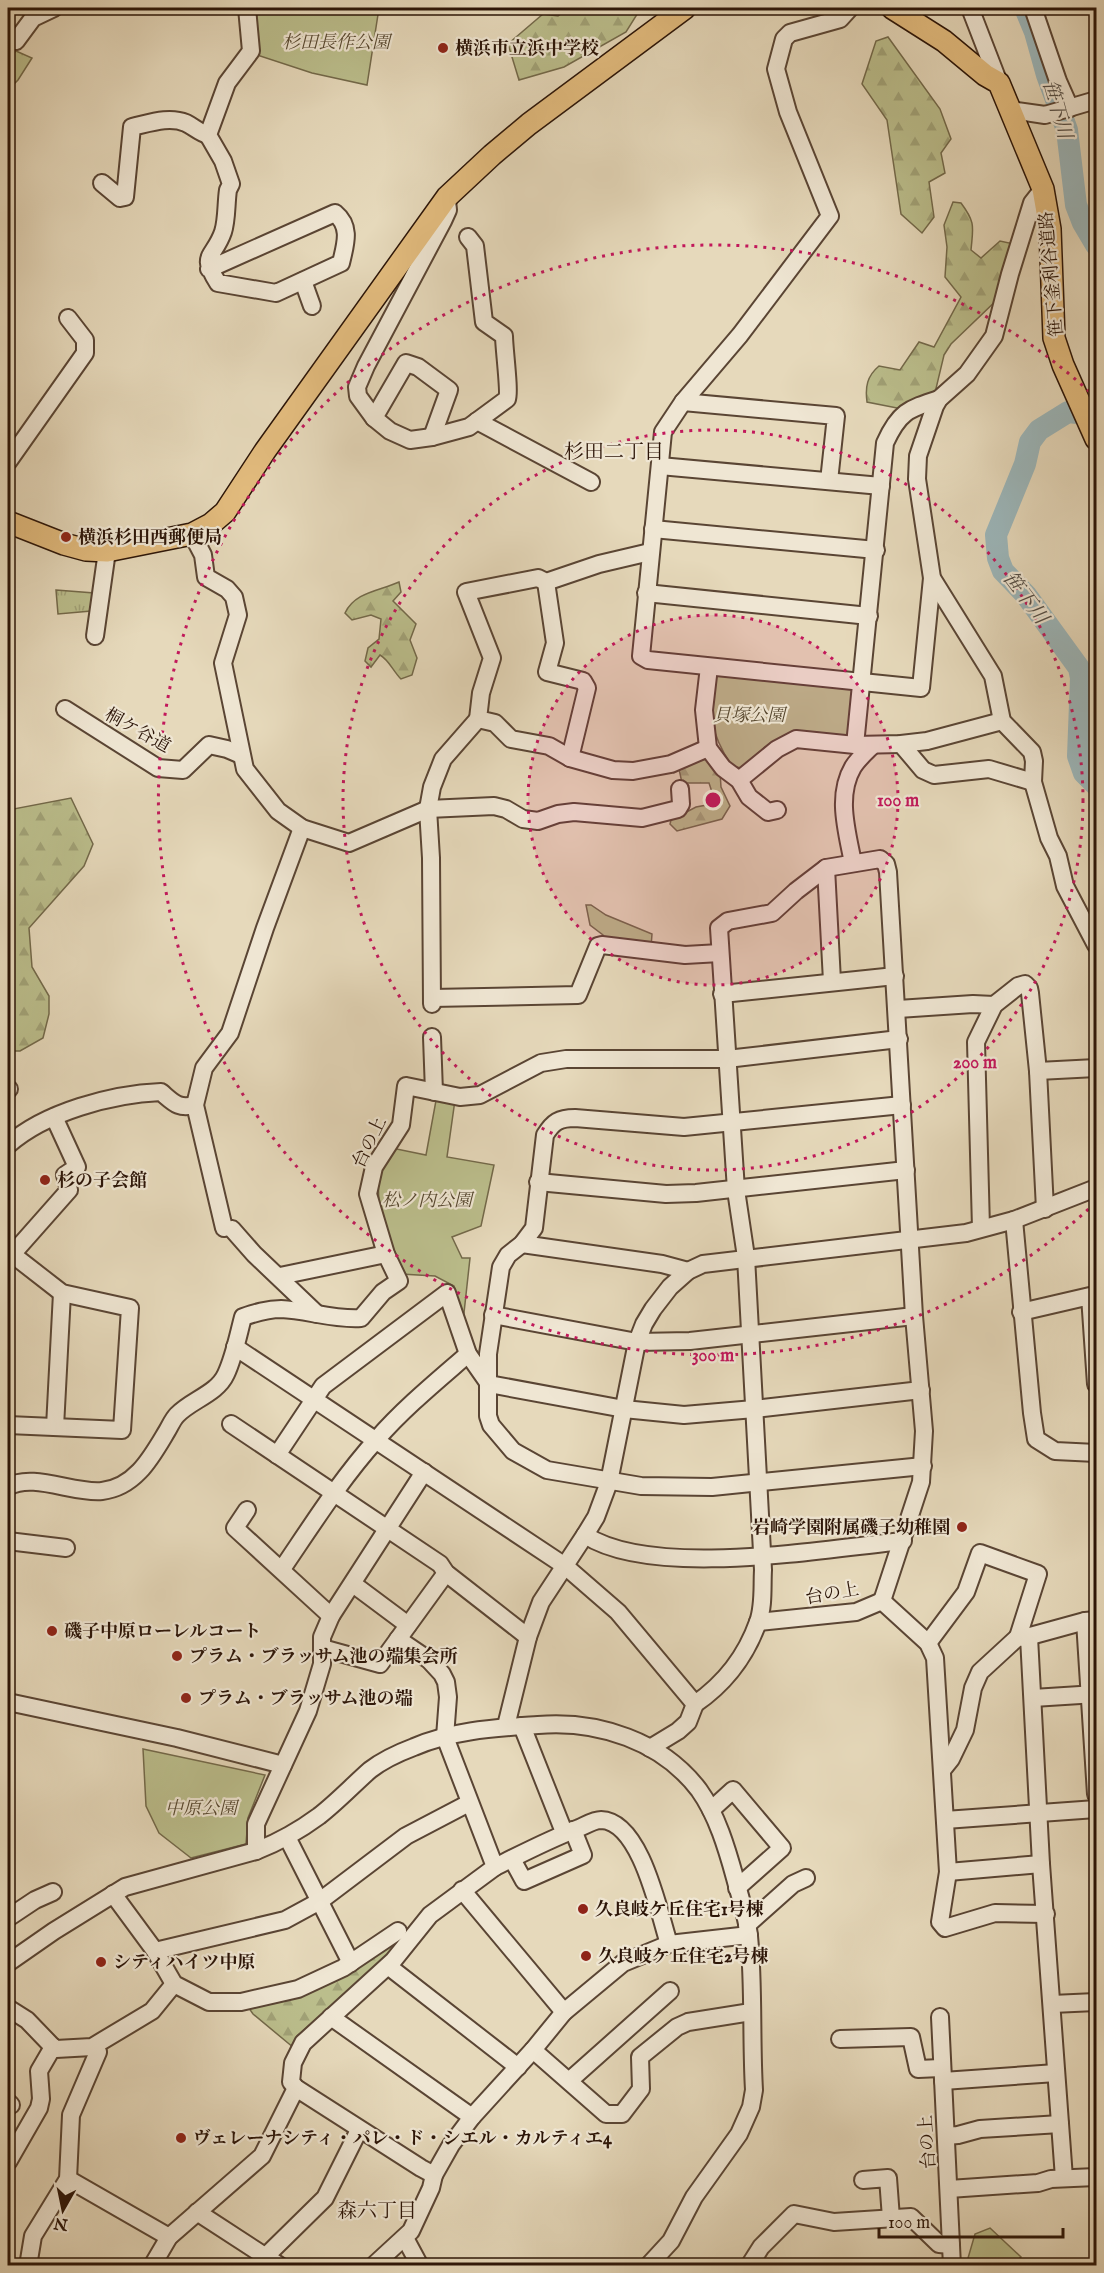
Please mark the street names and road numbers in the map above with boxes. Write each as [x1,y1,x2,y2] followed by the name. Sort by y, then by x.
[1036,210,1069,338] street label: 笹下釜利谷道路
[100,704,174,759] street label: 桐ケ谷道
[348,1113,393,1172] street label: 台の上
[804,1578,861,1610] street label: 台の上
[915,2114,942,2170] street label: 台の上

